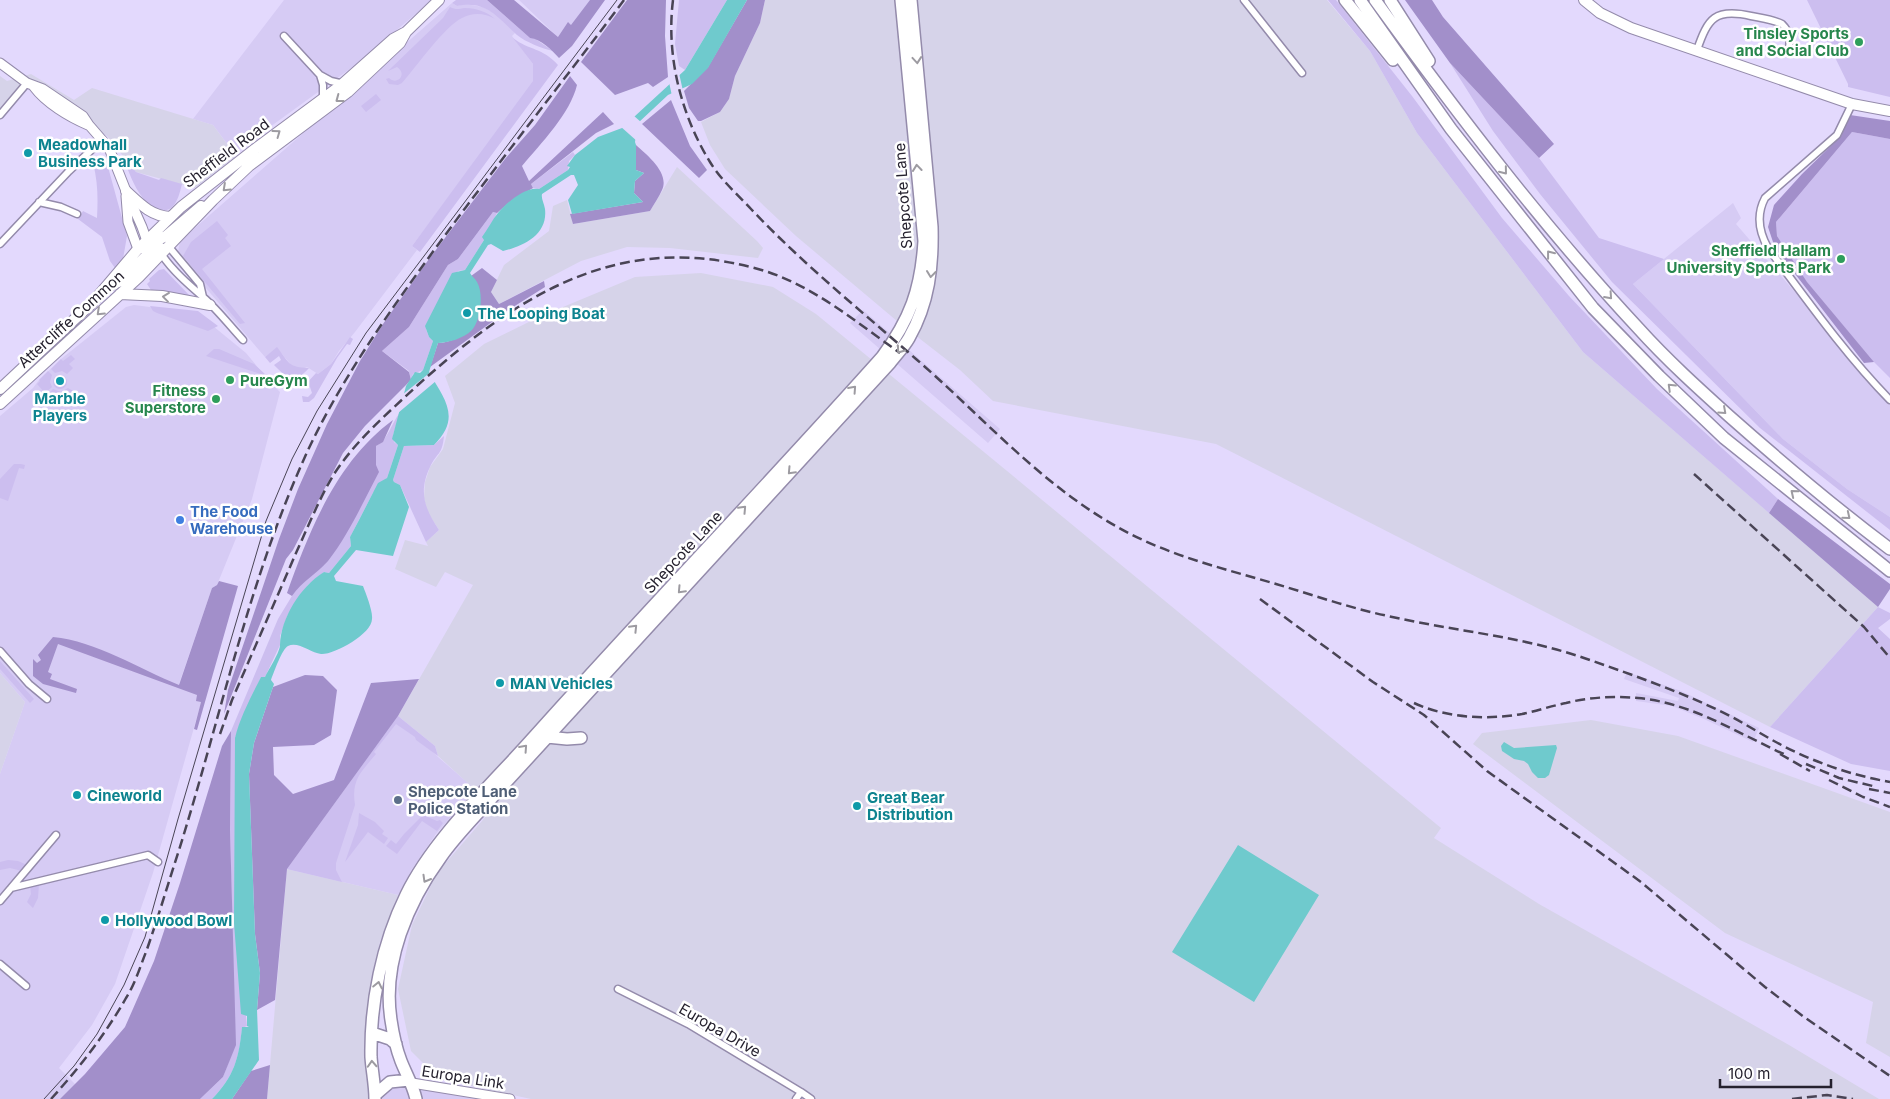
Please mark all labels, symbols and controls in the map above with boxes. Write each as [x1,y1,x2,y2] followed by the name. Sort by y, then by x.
[1736,24,1849,60] place label: Tinsley Sports and Social Club
[1853,36,1865,48] marker: Tinsley Sports and Social Club
[911,56,922,64] one-way arrow
[336,94,345,102] one-way arrow
[179,114,273,192] street label: Sheffield Road
[272,129,281,139] one-way arrow
[38,135,142,171] place label: Meadowhall Business Park
[890,142,916,250] street label: Shepcote Lane
[22,147,34,159] marker: Meadowhall Business Park
[912,164,923,172] one-way arrow
[1499,165,1507,174] one-way arrow
[222,182,231,191] one-way arrow
[1666,241,1831,277] place label: Sheffield Hallam University Sports Park
[1548,251,1556,260] one-way arrow
[1835,253,1847,265] marker: Sheffield Hallam University Sports Park
[14,266,128,372] street label: Attercliffe Common
[926,270,936,278] one-way arrow
[1603,290,1612,299] one-way arrow
[161,292,169,303] one-way arrow
[477,304,606,323] place label: The Looping Boat
[97,306,106,315] one-way arrow
[461,307,473,319] marker: The Looping Boat
[897,344,906,354] one-way arrow
[240,371,308,390] place label: PureGym
[224,374,236,386] marker: PureGym
[54,375,66,387] marker: Marble Players
[125,381,206,417] place label: Fitness Superstore
[1667,384,1676,393] one-way arrow
[847,385,856,394] one-way arrow
[33,389,87,425] place label: Marble Players
[210,393,222,405] marker: Fitness Superstore
[1718,405,1727,414] one-way arrow
[788,465,797,474] one-way arrow
[1790,490,1799,499] one-way arrow
[190,502,273,538] place label: The Food Warehouse
[738,505,747,514] one-way arrow
[640,507,726,597] street label: Shepcote Lane
[1841,511,1850,519] one-way arrow
[174,514,186,526] marker: The Food Warehouse
[678,585,687,594] one-way arrow
[628,625,637,634] one-way arrow
[510,674,613,693] place label: MAN Vehicles
[494,677,506,689] marker: MAN Vehicles
[518,745,527,754] one-way arrow
[408,782,517,818] place label: Shepcote Lane Police Station
[87,786,162,805] place label: Cineworld
[867,788,953,824] place label: Great Bear Distribution
[71,789,83,801] marker: Cineworld
[392,794,404,806] marker: Shepcote Lane Police Station
[851,800,863,812] marker: Great Bear Distribution
[423,874,433,883] one-way arrow
[115,911,232,930] place label: Hollywood Bowl
[99,914,111,926] marker: Hollywood Bowl
[372,980,383,989] one-way arrow
[676,999,764,1061] street label: Europa Drive
[1720,1056,1831,1088] scale bar
[366,1060,377,1068] one-way arrow
[420,1061,506,1093] street label: Europa Link
[1728,1064,1770,1083] text: 100 m

